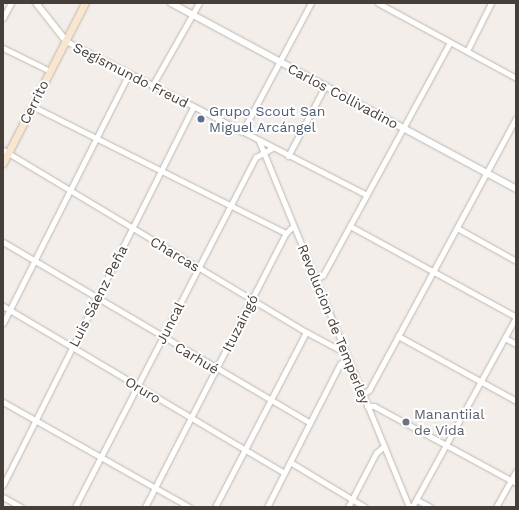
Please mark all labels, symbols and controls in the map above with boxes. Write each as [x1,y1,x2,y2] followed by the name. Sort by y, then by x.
[71,39,191,111] street label: Segismundo Freud
[285,60,401,132] street label: Carlos Collivadino
[16,77,52,127] street label: Cerrito
[209,103,325,136] place label: Grupo Scout San Miguel Arcángel
[196,114,206,124] marker: Grupo Scout San Miguel Arcángel
[147,233,203,275] street label: Charcas
[65,242,131,350] street label: Luis Sáenz Peña
[294,242,374,406] street label: Revolucion de Temperley
[218,291,262,355] street label: Ituzaingó
[152,299,188,347] street label: Juncal
[172,338,222,378] street label: Carhué
[122,373,164,407] street label: Oruro
[414,406,484,438] place label: Manantiial de Vida
[401,417,411,427] marker: Manantiial de Vida

